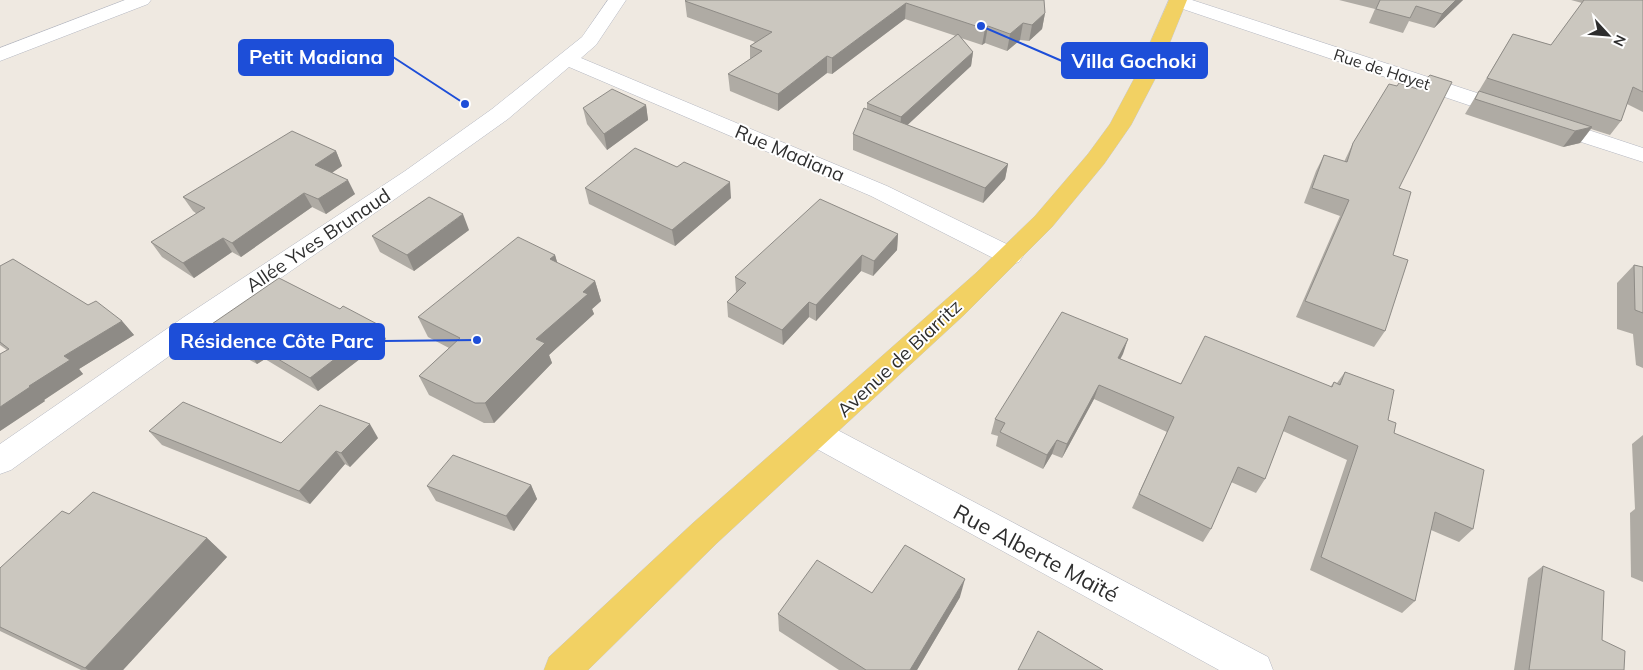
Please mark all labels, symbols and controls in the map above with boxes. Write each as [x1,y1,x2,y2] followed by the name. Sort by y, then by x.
[1583,10,1633,60] north arrow
[1609,32,1630,49] text: N
[239,40,393,75] callout: Petit Madiana
[1062,43,1207,78] callout: Villa Gochoki
[249,44,383,69] text: Petit Madiana
[1331,44,1433,94] street label: Rue de Hayet
[1071,48,1196,73] text: Villa Gochoki
[731,119,849,187] street label: Rue Madiana
[241,183,395,297] street label: Allée Yves Brunaud
[832,294,966,422] street label: Avenue de Biarritz
[170,324,384,359] callout: Résidence Côte Parc
[180,328,374,353] text: Résidence Côte Parc
[949,498,1123,608] street label: Rue Alberte Maïté

